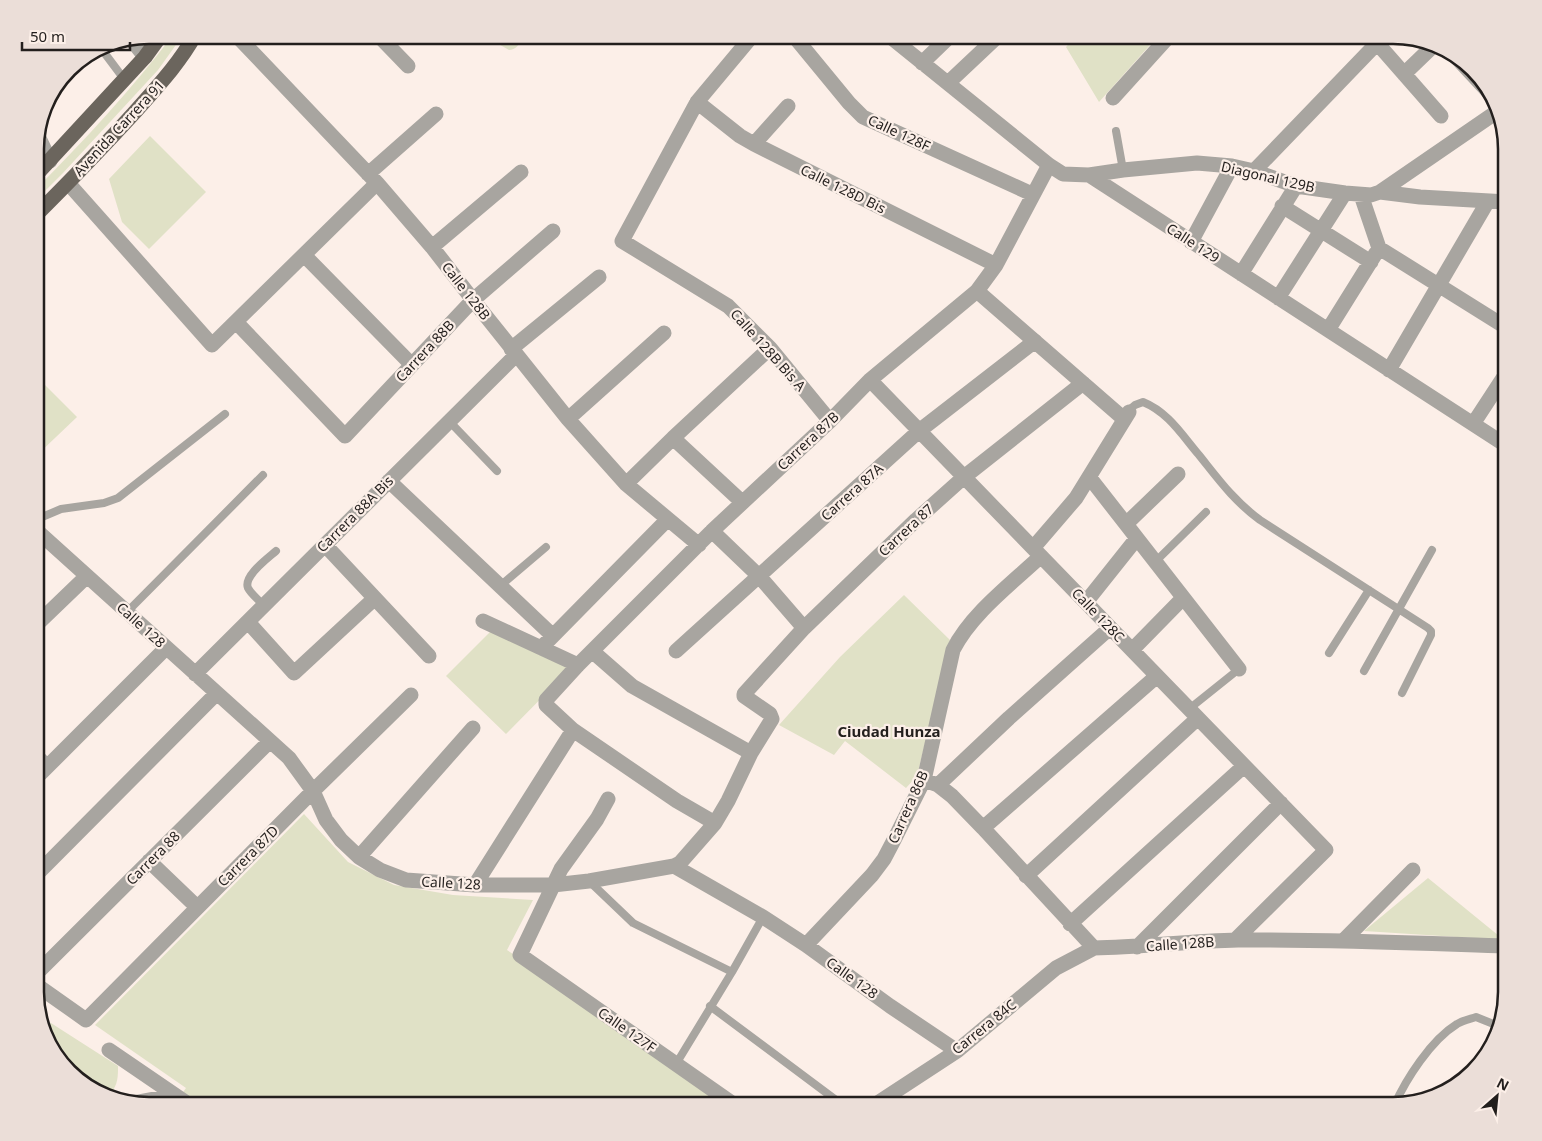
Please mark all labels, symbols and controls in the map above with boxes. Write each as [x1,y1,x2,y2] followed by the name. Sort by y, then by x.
[22,20,130,52] scale bar
[30,26,65,46] text: 50 m
[69,75,168,180] street label: Avenida Carrera 91
[865,110,933,155] street label: Calle 128F
[1219,156,1317,197] street label: Diagonal 129B
[797,160,889,218] street label: Calle 128D Bis
[1163,218,1223,267] street label: Calle 129
[438,258,495,324] street label: Calle 128B
[726,305,810,395] street label: Calle 128B Bis A
[391,316,458,386] street label: Carrera 88B
[773,407,843,474] street label: Carrera 87B
[816,458,887,525] street label: Carrera 87A
[312,471,397,556] street label: Carrera 88A Bis
[874,499,937,560] street label: Carrera 87
[1068,583,1129,646] street label: Calle 128C
[113,598,170,652] street label: Calle 128
[837,721,941,741] district label: Ciudad Hunza
[883,767,932,846] street label: Carrera 86B
[213,821,282,890] street label: Carrera 87D
[122,827,184,889] street label: Carrera 88
[421,871,481,894] street label: Calle 128
[1145,932,1215,955] street label: Calle 128B
[823,952,882,1003] street label: Calle 128
[947,995,1020,1058] street label: Carrera 84C
[594,1003,660,1057] street label: Calle 127F
[1472,1071,1522,1121] north arrow
[1494,1073,1513,1095] text: N

